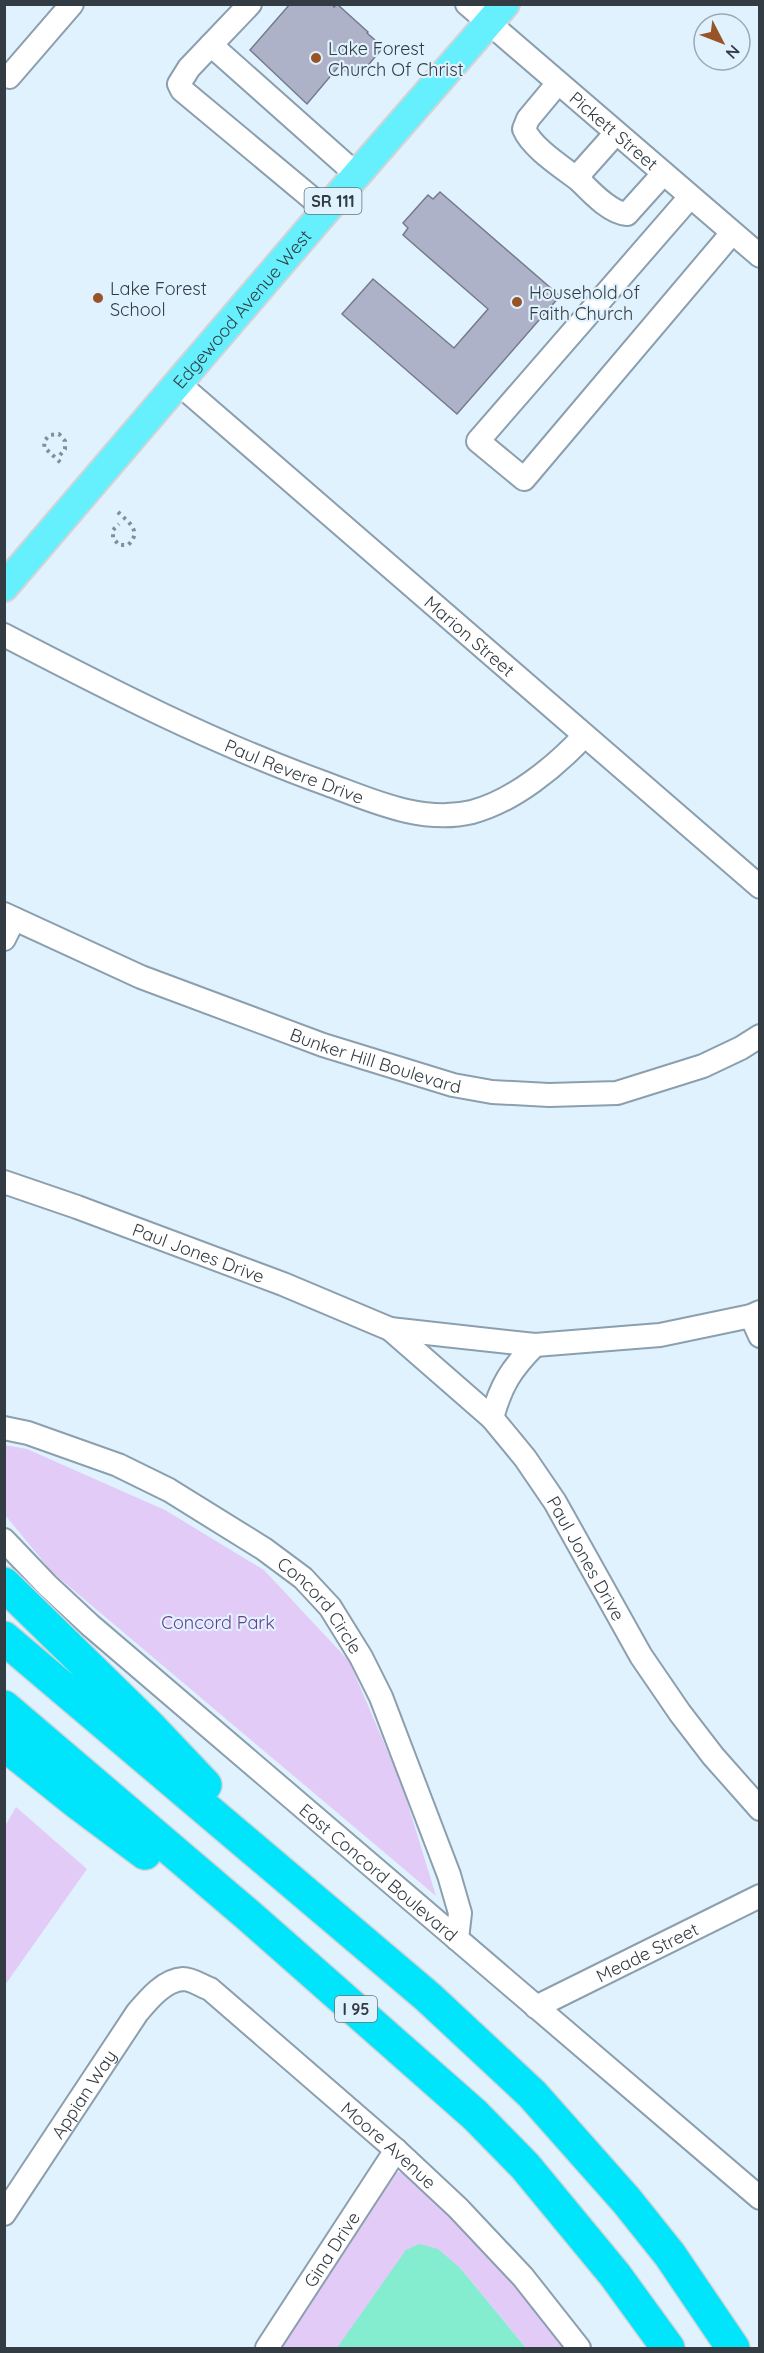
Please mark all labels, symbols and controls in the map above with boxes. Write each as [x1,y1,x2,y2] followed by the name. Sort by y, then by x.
[692,12,752,72] north arrow
[328,37,464,81] place label: Lake Forest Church Of Christ
[722,41,745,63] text: N
[309,51,323,65] marker: Lake Forest Church Of Christ
[565,86,663,175] street label: Pickett Street
[304,188,362,214] road number: SR 111
[167,225,316,393] street label: Edgewood Avenue West
[110,277,207,321] place label: Lake Forest School
[529,281,640,325] place label: Household of Faith Church
[91,291,105,305] marker: Lake Forest School
[510,295,524,309] marker: Household of Faith Church
[420,590,520,681] street label: Marion Street
[221,733,367,808] street label: Paul Revere Drive
[287,1022,463,1098] street label: Bunker Hill Boulevard
[129,1217,268,1288] street label: Paul Jones Drive
[542,1492,630,1625] street label: Paul Jones Drive
[273,1552,368,1658] street label: Concord Circle
[161,1611,275,1634] park label: Concord Park
[295,1798,463,1946] street label: East Concord Boulevard
[592,1917,702,1987] street label: Meade Street
[335,1996,377,2022] road number: I 95
[46,2045,121,2143] street label: Appian Way
[337,2096,441,2193] street label: Moore Avenue
[298,2207,365,2291] street label: Gina Drive

